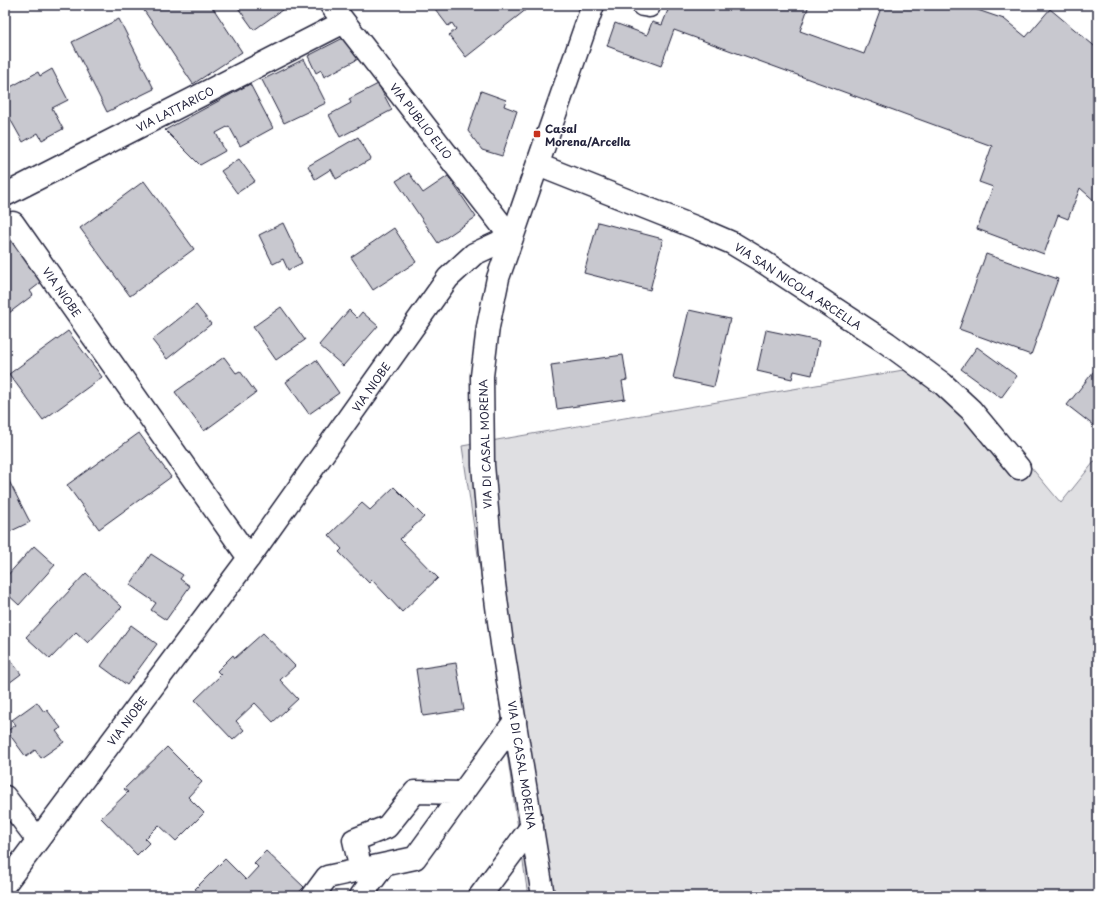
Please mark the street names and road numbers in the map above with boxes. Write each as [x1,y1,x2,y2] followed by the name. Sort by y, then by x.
[386,79,456,163] street label: VIA PUBLIO ELIO
[133,82,217,136] street label: VIA LATTARICO
[731,238,865,334] street label: VIA SAN NICOLA ARCELLA
[39,264,85,320] street label: VIA NIOBE
[348,359,394,415] street label: VIA NIOBE
[474,379,496,509] street label: VIA DI CASAL MORENA
[103,693,151,749] street label: VIA NIOBE
[503,700,541,830] street label: VIA DI CASAL MORENA

